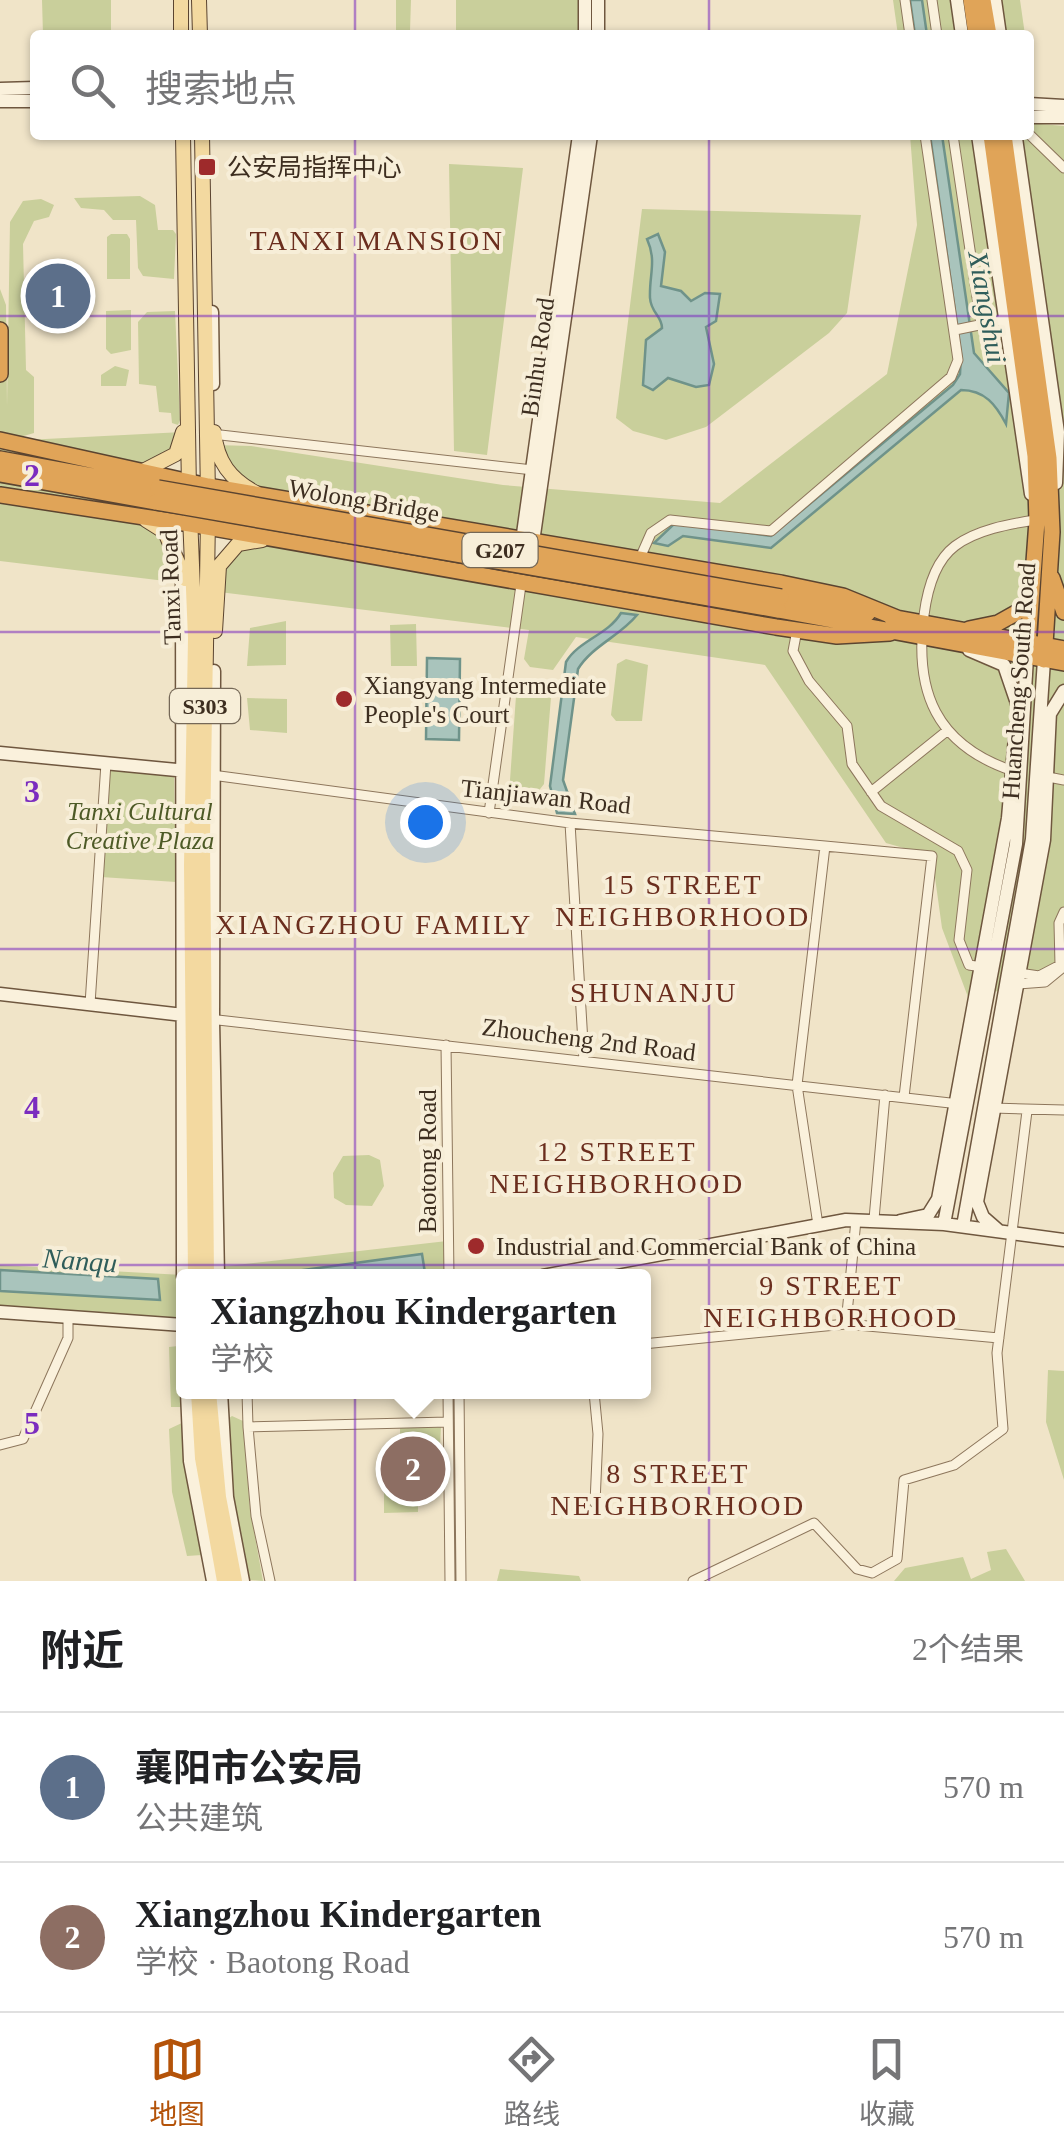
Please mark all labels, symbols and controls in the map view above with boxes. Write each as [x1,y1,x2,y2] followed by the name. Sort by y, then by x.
[30,30,1034,140] search box
[65,58,120,113] icon: search
[145,68,297,110] text: 搜索地点
[227,154,402,181] place label: 公安局指挥中心
[196,156,218,178] marker: 公安局指挥中心
[249,225,505,256] district label: TANXI MANSION
[962,247,1013,366] water label: Xiangshui
[26,258,90,334] pin: 1
[516,295,559,418] street label: Binhu Road
[24,457,40,493] text: 2
[286,474,442,527] street label: Wolong Bridge
[155,528,186,645] street label: Tanxi Road
[462,533,538,567] road number: G207
[997,561,1040,800] street label: Huancheng South Road
[364,672,606,728] place label: Xiangyang Intermediate People's Court
[333,688,355,710] marker: Xiangyang Intermediate People's Court
[170,689,240,723] road number: S303
[24,773,40,809] text: 3
[460,774,633,819] street label: Tianjiawan Road
[400,797,451,848] your location
[66,798,214,854] park label: Tanxi Cultural Creative Plaza
[555,869,811,932] district label: 15 STREET NEIGHBORHOOD
[215,909,533,940] district label: XIANGZHOU FAMILY
[570,977,738,1008] district label: SHUNANJU
[480,1013,698,1066] street label: Zhoucheng 2nd Road
[24,1089,40,1125] text: 4
[414,1089,441,1233] street label: Baotong Road
[489,1136,745,1199] district label: 12 STREET NEIGHBORHOOD
[496,1233,916,1260] place label: Industrial and Commercial Bank of China
[465,1235,487,1257] marker: Industrial and Commercial Bank of China
[41,1242,118,1279] water label: Nanqu
[176,1269,651,1399] popup
[703,1270,959,1333] district label: 9 STREET NEIGHBORHOOD
[210,1290,617,1332] text: Xiangzhou Kindergarten
[210,1341,274,1377] text: 学校
[24,1405,40,1441] text: 5
[380,1432,446,1506] pin: 2
[550,1458,806,1521] district label: 8 STREET NEIGHBORHOOD
[40,1628,124,1674] text: 附近
[912,1631,1024,1667] text: 2个结果
[135,1747,363,1789] text: 襄阳市公安局
[65,1769,81,1805] text: 1
[943,1769,1024,1805] text: 570 m
[135,1800,263,1836] text: 公共建筑
[135,1893,541,1935] text: Xiangzhou Kindergarten
[65,1919,81,1955] text: 2
[943,1919,1024,1955] text: 570 m
[135,1944,410,1980] text: 学校 · Baotong Road
[149,2032,205,2132] tab: 地图
[504,2032,560,2132] tab: 路线
[859,2032,915,2132] tab: 收藏

